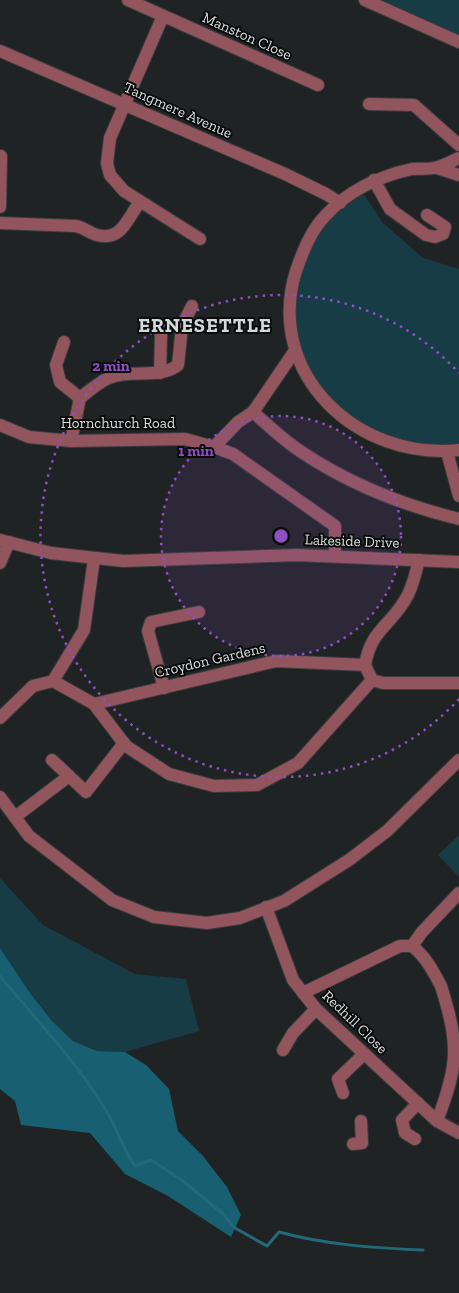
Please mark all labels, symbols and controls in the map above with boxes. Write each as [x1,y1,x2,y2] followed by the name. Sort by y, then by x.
[200,8,294,64] street label: Manston Close
[121,78,235,142] street label: Tangmere Avenue
[138,313,272,337] district label: ERNESETTLE
[92,357,130,375] text: 2 min
[61,414,176,432] street label: Hornchurch Road
[178,442,214,460] text: 1 min
[272,527,290,545] centre of rings
[304,530,400,552] street label: Lakeside Drive
[153,638,267,682] street label: Croydon Gardens
[319,987,391,1057] street label: Redhill Close

